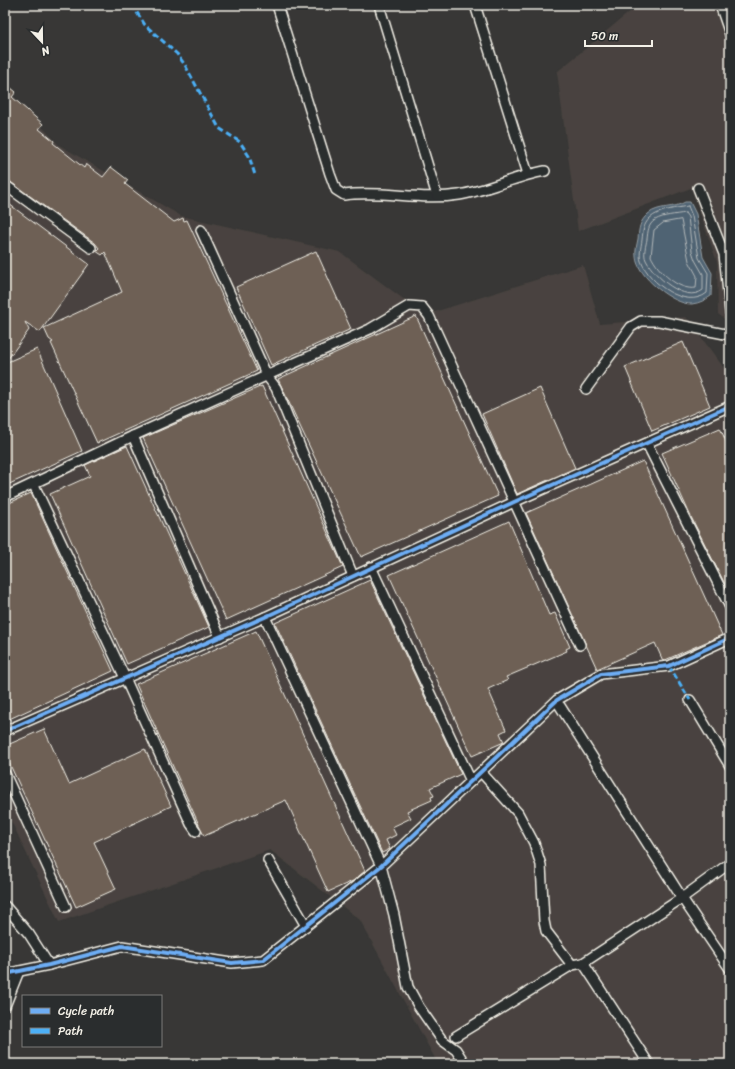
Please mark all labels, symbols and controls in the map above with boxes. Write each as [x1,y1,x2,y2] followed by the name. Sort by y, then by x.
[22,22,62,62] north arrow
[585,22,652,48] scale bar
[591,25,618,47] text: 50 m
[38,40,54,61] text: N
[22,995,162,1047] legend
[58,1000,114,1022] text: Cycle path
[58,1020,83,1042] text: Path

